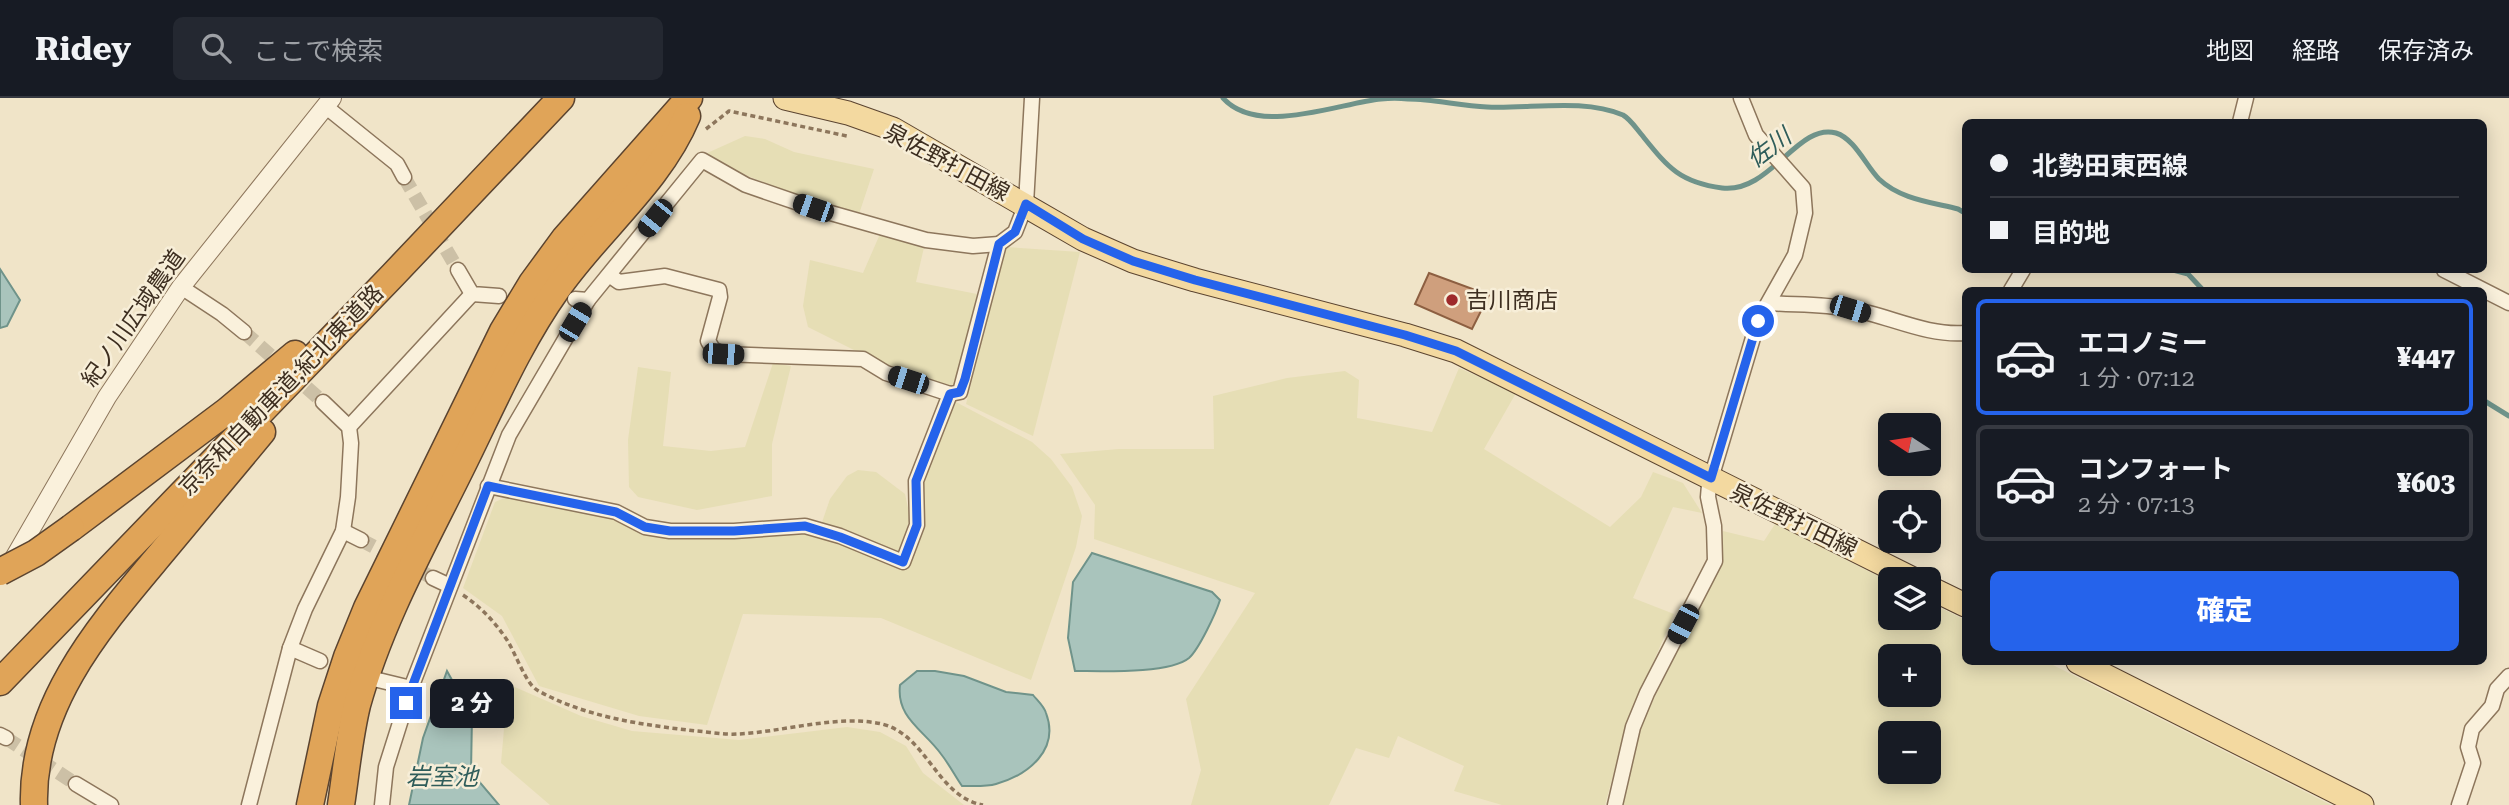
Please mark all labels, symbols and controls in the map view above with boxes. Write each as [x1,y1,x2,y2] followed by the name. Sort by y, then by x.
[173,17,663,80] search box
[35,29,131,68] text: Ridey
[197,29,235,67] icon: search
[253,36,383,66] text: ここで検索
[2206,37,2254,65] text: 地図
[2292,37,2340,65] text: 経路
[2378,37,2474,65] text: 保存済み
[880,118,1014,207] street label: 泉佐野打田線
[1741,121,1799,174] water label: 佐川
[2032,151,2188,181] text: 北勢田東西線
[790,191,837,225] car
[634,195,677,241] car
[2032,218,2110,248] text: 目的地
[76,245,191,392] street label: 紀ノ川広域農道
[174,279,389,501] street label: 京奈和自動車道;紀北東道路
[1466,287,1558,314] place label: 吉川商店
[1444,292,1460,308] marker: 吉川商店
[1827,293,1874,325] car
[556,299,595,345] car
[1742,305,1774,337] route start
[1994,326,2057,389] icon: car
[2078,328,2208,358] text: エコノミー
[702,342,745,366] car
[2397,342,2455,372] text: ¥447
[885,364,932,396] car
[2078,365,2195,392] text: 1 分 · 07:12
[1878,413,1941,476] north arrow
[1878,413,1941,784] map controls
[1994,452,2057,515] icon: car
[2078,454,2233,484] text: コンフォート
[2397,468,2455,498] text: ¥603
[1726,478,1862,563] street label: 泉佐野打田線
[1878,490,1941,553] button: locate
[2078,491,2195,518] text: 2 分 · 07:13
[1878,567,1941,630] button: layers
[1990,571,2459,651] button: 確定
[1664,601,1703,647] car
[1878,644,1941,707] button: +
[430,678,514,728] callout: 2 分
[390,687,422,719] route end
[451,690,493,717] text: 2 分
[1878,721,1941,784] button: −
[406,763,480,791] water label: 岩室池

